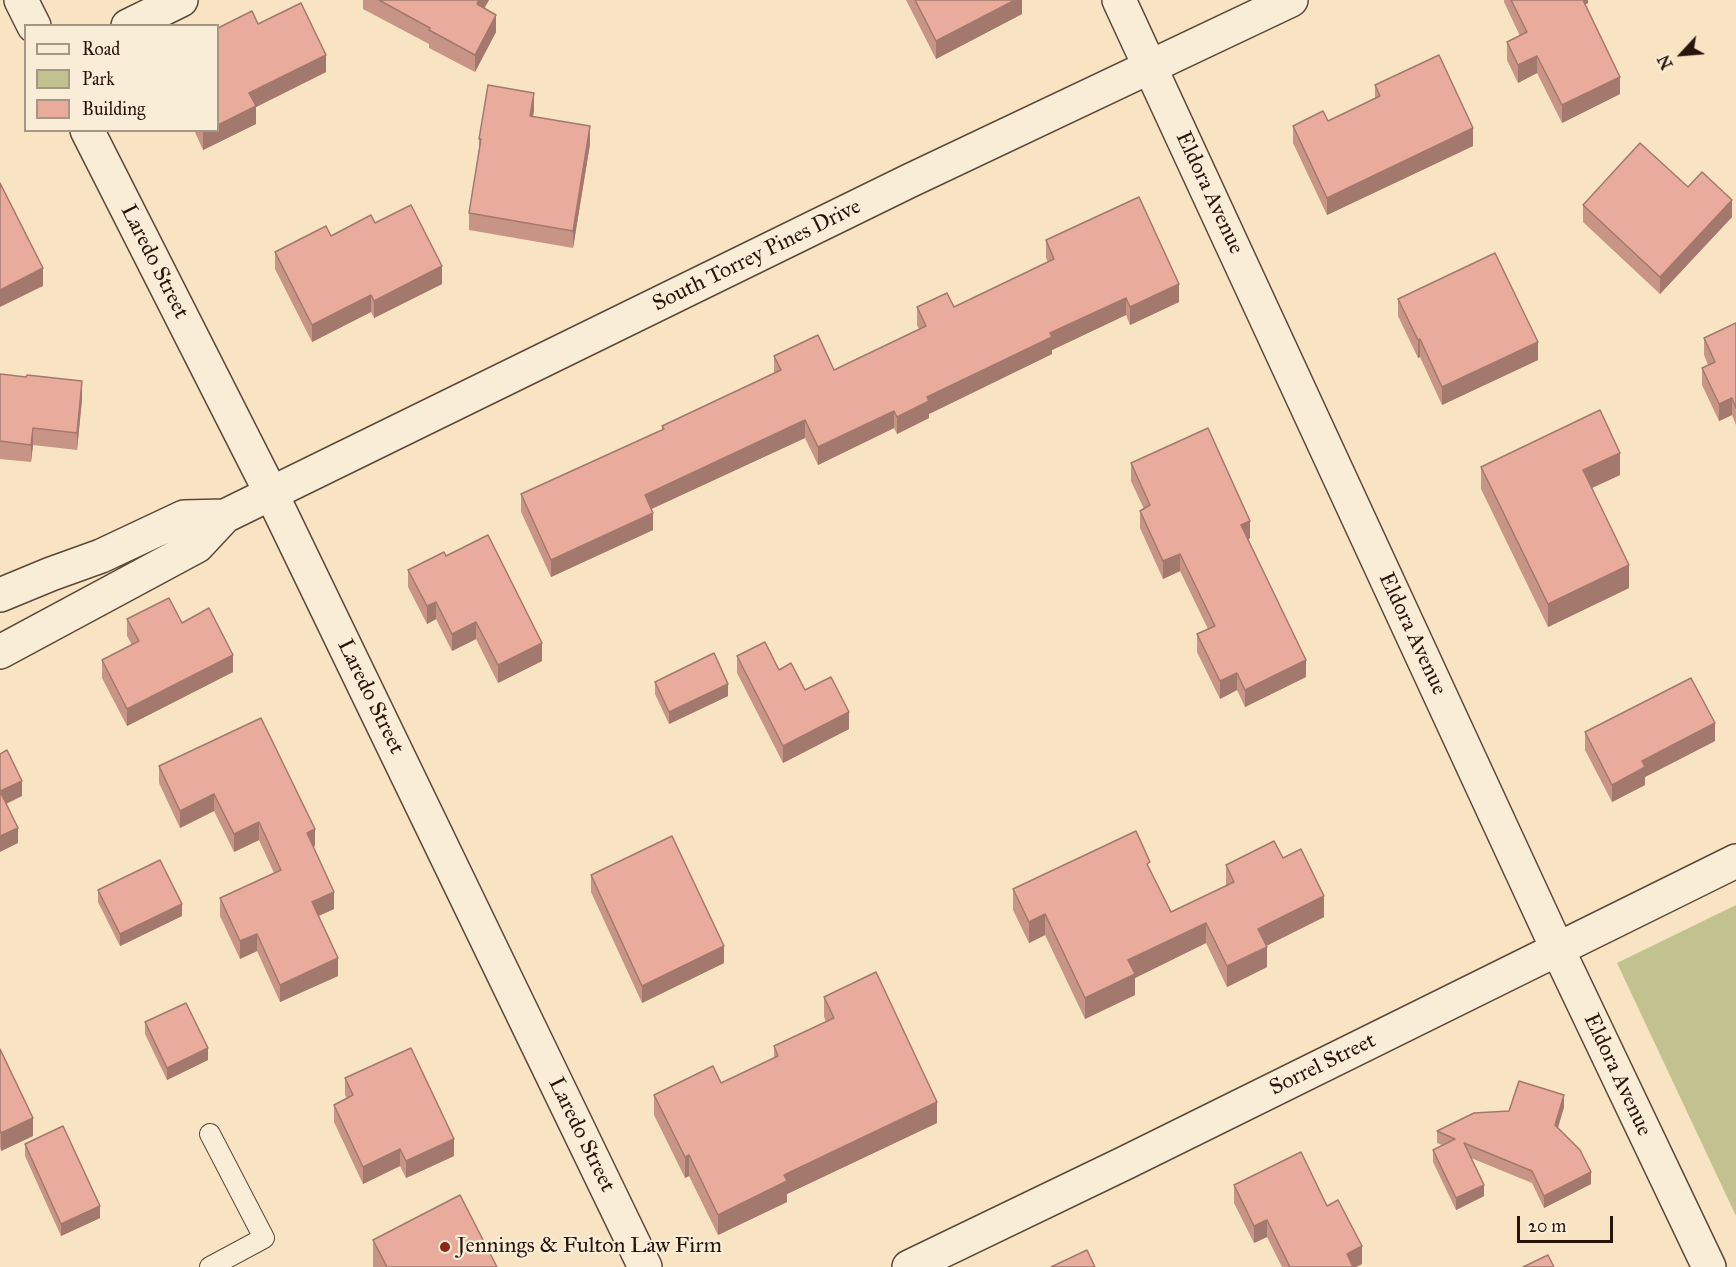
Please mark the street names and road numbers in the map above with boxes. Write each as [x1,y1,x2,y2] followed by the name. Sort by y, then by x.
[1169,128,1249,258] street label: Eldora Avenue
[648,194,866,318] street label: South Torrey Pines Drive
[114,201,194,323] street label: Laredo Street
[1372,569,1452,699] street label: Eldora Avenue
[331,635,409,759] street label: Laredo Street
[1577,1010,1657,1140] street label: Eldora Avenue
[1266,1028,1380,1102] street label: Sorrel Street
[542,1073,620,1197] street label: Laredo Street

